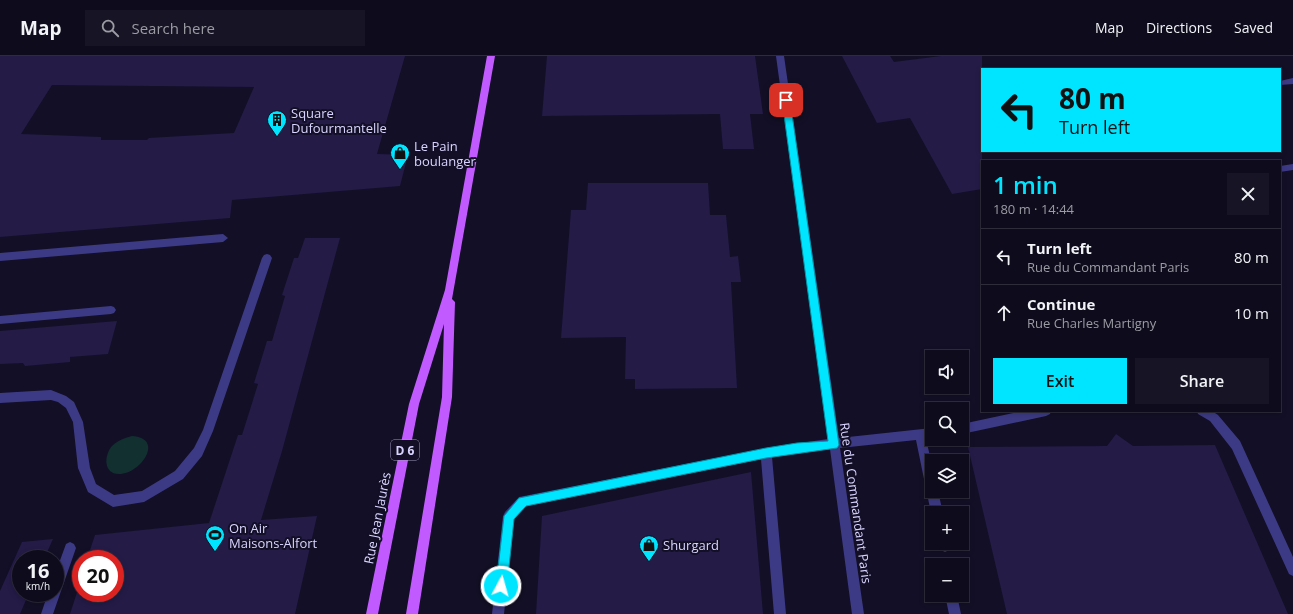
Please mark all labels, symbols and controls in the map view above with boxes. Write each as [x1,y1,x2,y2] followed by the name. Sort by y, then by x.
[85,10,365,46] search box
[20,15,61,41] text: Map
[99,17,121,39] icon: search
[131,18,215,38] text: Search here
[1095,18,1124,37] text: Map
[1146,18,1212,37] text: Directions
[1234,18,1273,37] text: Saved
[1059,79,1126,117] text: 80 m
[769,83,803,117] pin
[993,84,1045,136] icon: left
[775,89,797,111] icon: arrive
[291,104,387,137] place label: Square Dufourmantelle
[266,109,288,137] building icon: Square Dufourmantelle
[1059,115,1130,139] text: Turn left
[414,137,477,170] place label: Le Pain boulanger
[389,142,411,170] shop icon: Le Pain boulanger
[993,168,1058,201] text: 1 min
[1227,173,1269,215] button: close
[993,200,1074,218] text: 180 m · 14:44
[1027,238,1092,258] text: Turn left
[993,246,1015,268] icon: left
[1234,247,1269,267] text: 80 m
[1027,258,1189,276] text: Rue du Commandant Paris
[1027,294,1095,314] text: Continue
[993,302,1015,324] icon: ahead
[1234,303,1269,323] text: 10 m
[1027,314,1156,332] text: Rue Charles Martigny
[925,350,969,602] map controls
[925,350,969,394] button: sound
[993,358,1127,404] button: Exit
[1135,358,1269,404] button: Share
[925,402,969,446] button: search
[836,421,876,585] street label: Rue du Commandant Paris
[391,440,419,460] road number: D 6
[925,454,969,498] button: layers
[359,470,395,566] street label: Rue Jean Jaurès
[925,506,969,550] button: +
[229,519,318,552] place label: On Air Maisons-Alfort
[204,524,226,552] sports icon: On Air Maisons-Alfort
[638,534,660,562] shop icon: Shurgard
[663,536,719,554] place label: Shurgard
[72,550,124,602] speed limit sign: 20
[27,557,49,584] text: 16
[925,558,969,602] button: −
[480,565,522,607] position arrow
[26,579,50,593] text: km/h

